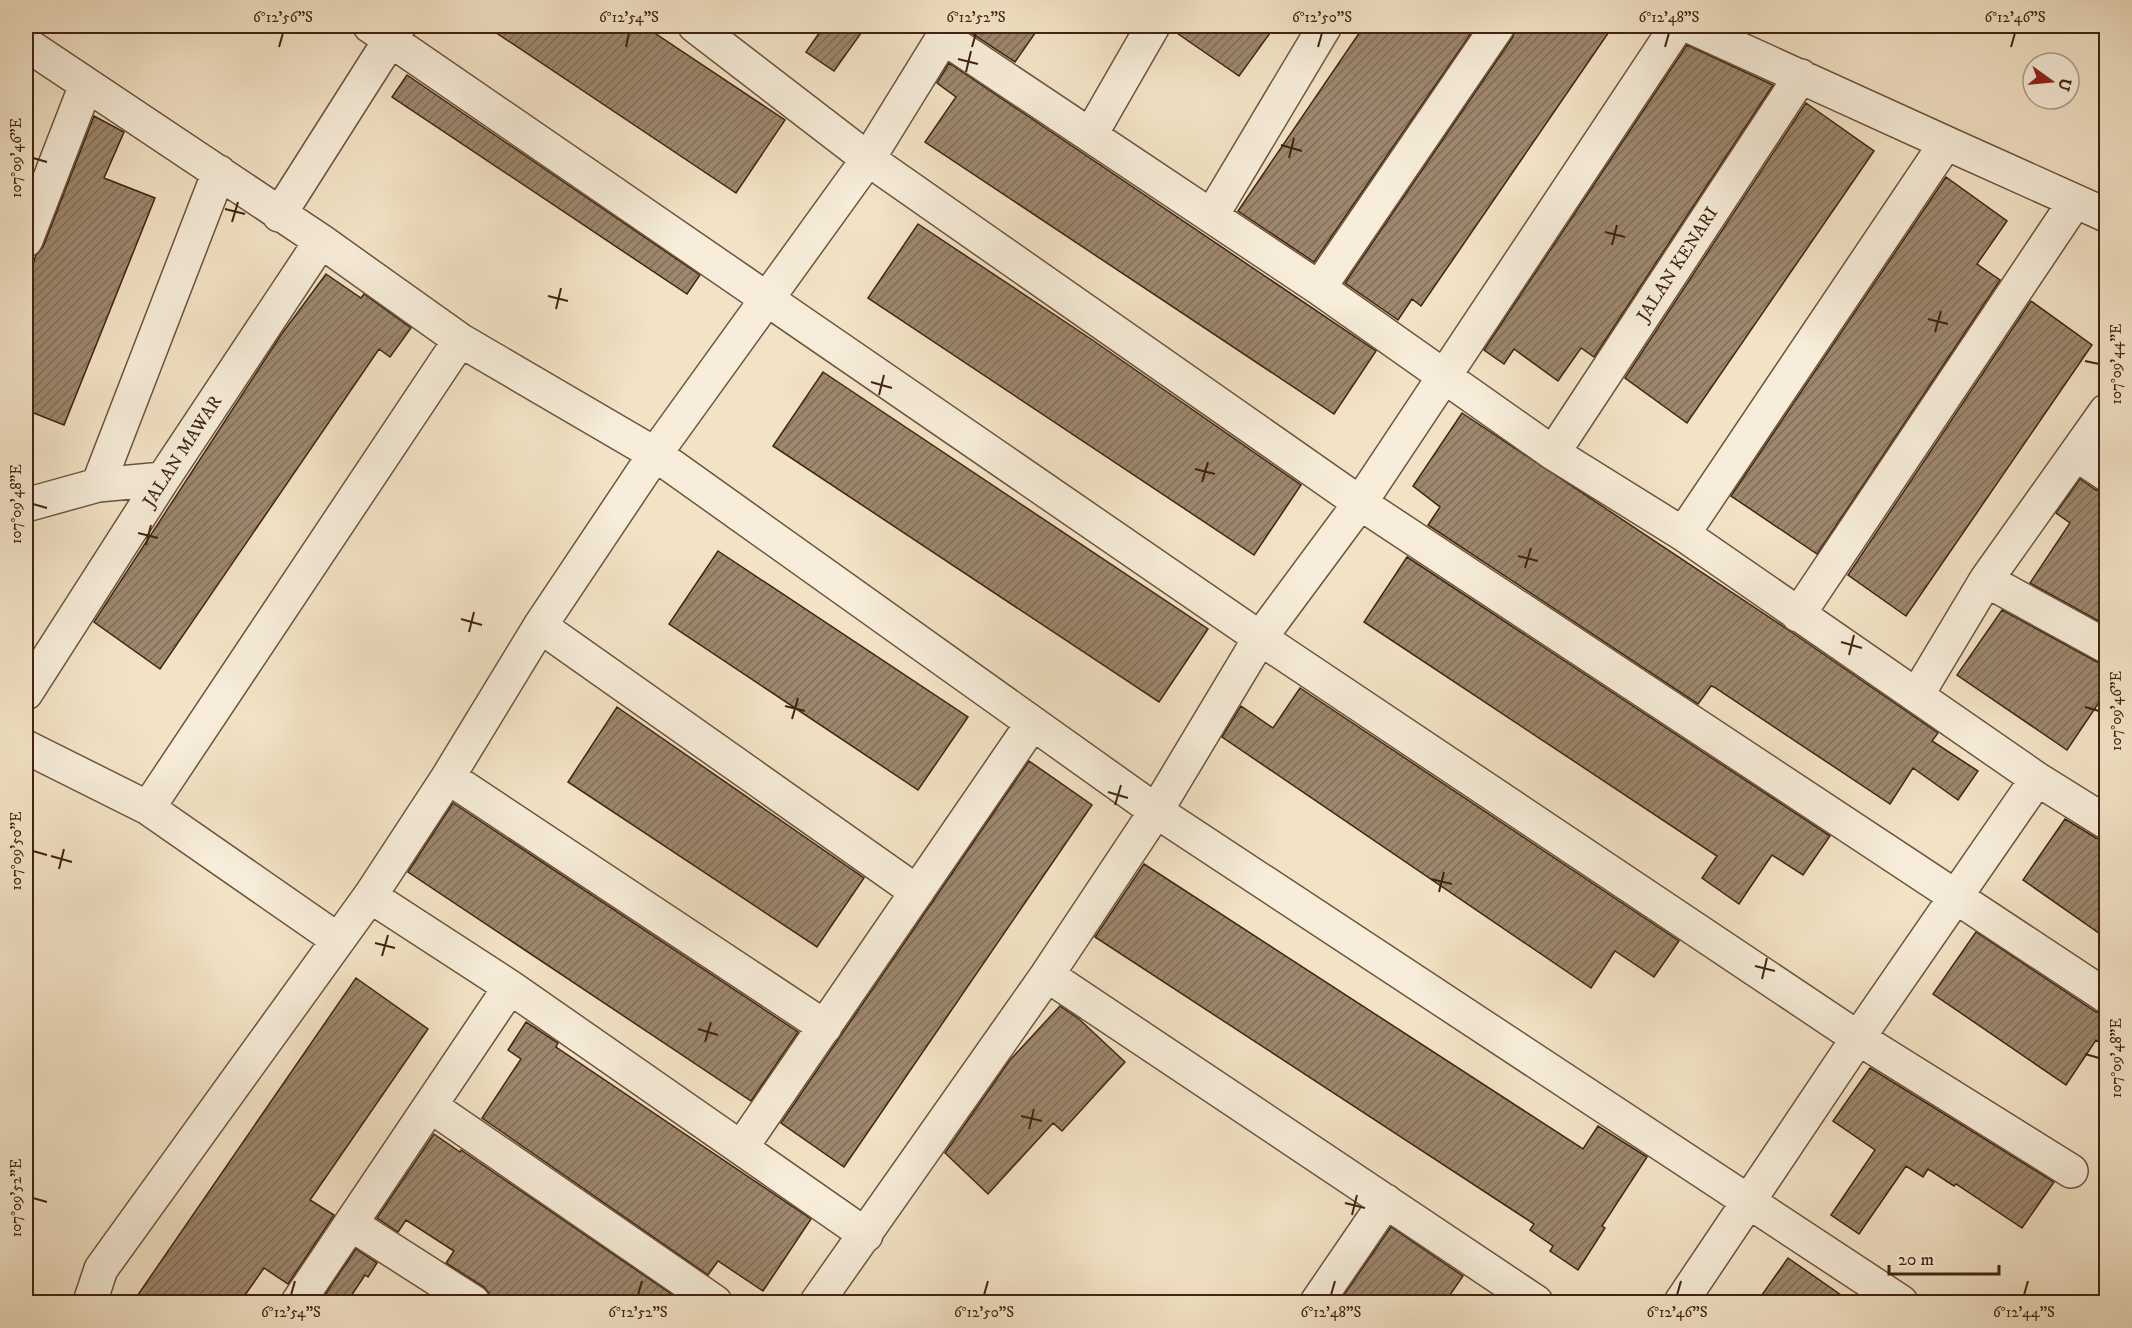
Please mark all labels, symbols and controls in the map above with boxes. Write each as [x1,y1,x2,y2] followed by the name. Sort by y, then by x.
[253,8,313,27] text: 6°12'56"S
[599,8,659,27] text: 6°12'54"S
[946,8,1006,27] text: 6°12'52"S
[1292,8,1352,27] text: 6°12'50"S
[1639,8,1700,27] text: 6°12'48"S
[1984,8,2046,27] text: 6°12'46"S
[2021,51,2081,111] north arrow
[2053,76,2076,94] text: U
[7,118,26,198] text: 107°09'46"E
[1631,203,1723,328] street label: JALAN KENARI
[2107,323,2126,404] text: 107°09'44"E
[138,392,227,513] street label: JALAN MAWAR
[7,464,26,544] text: 107°09'48"E
[2107,671,2126,751] text: 107°09'46"E
[7,811,26,891] text: 107°09'50"E
[2107,1018,2126,1098] text: 107°09'48"E
[7,1158,26,1237] text: 107°09'52"E
[1889,1238,1998,1276] scale bar
[1898,1249,1934,1271] text: 20 m
[261,1303,321,1322] text: 6°12'54"S
[608,1303,668,1322] text: 6°12'52"S
[954,1303,1014,1322] text: 6°12'50"S
[1301,1303,1362,1322] text: 6°12'48"S
[1646,1303,1708,1322] text: 6°12'46"S
[1993,1303,2055,1322] text: 6°12'44"S

